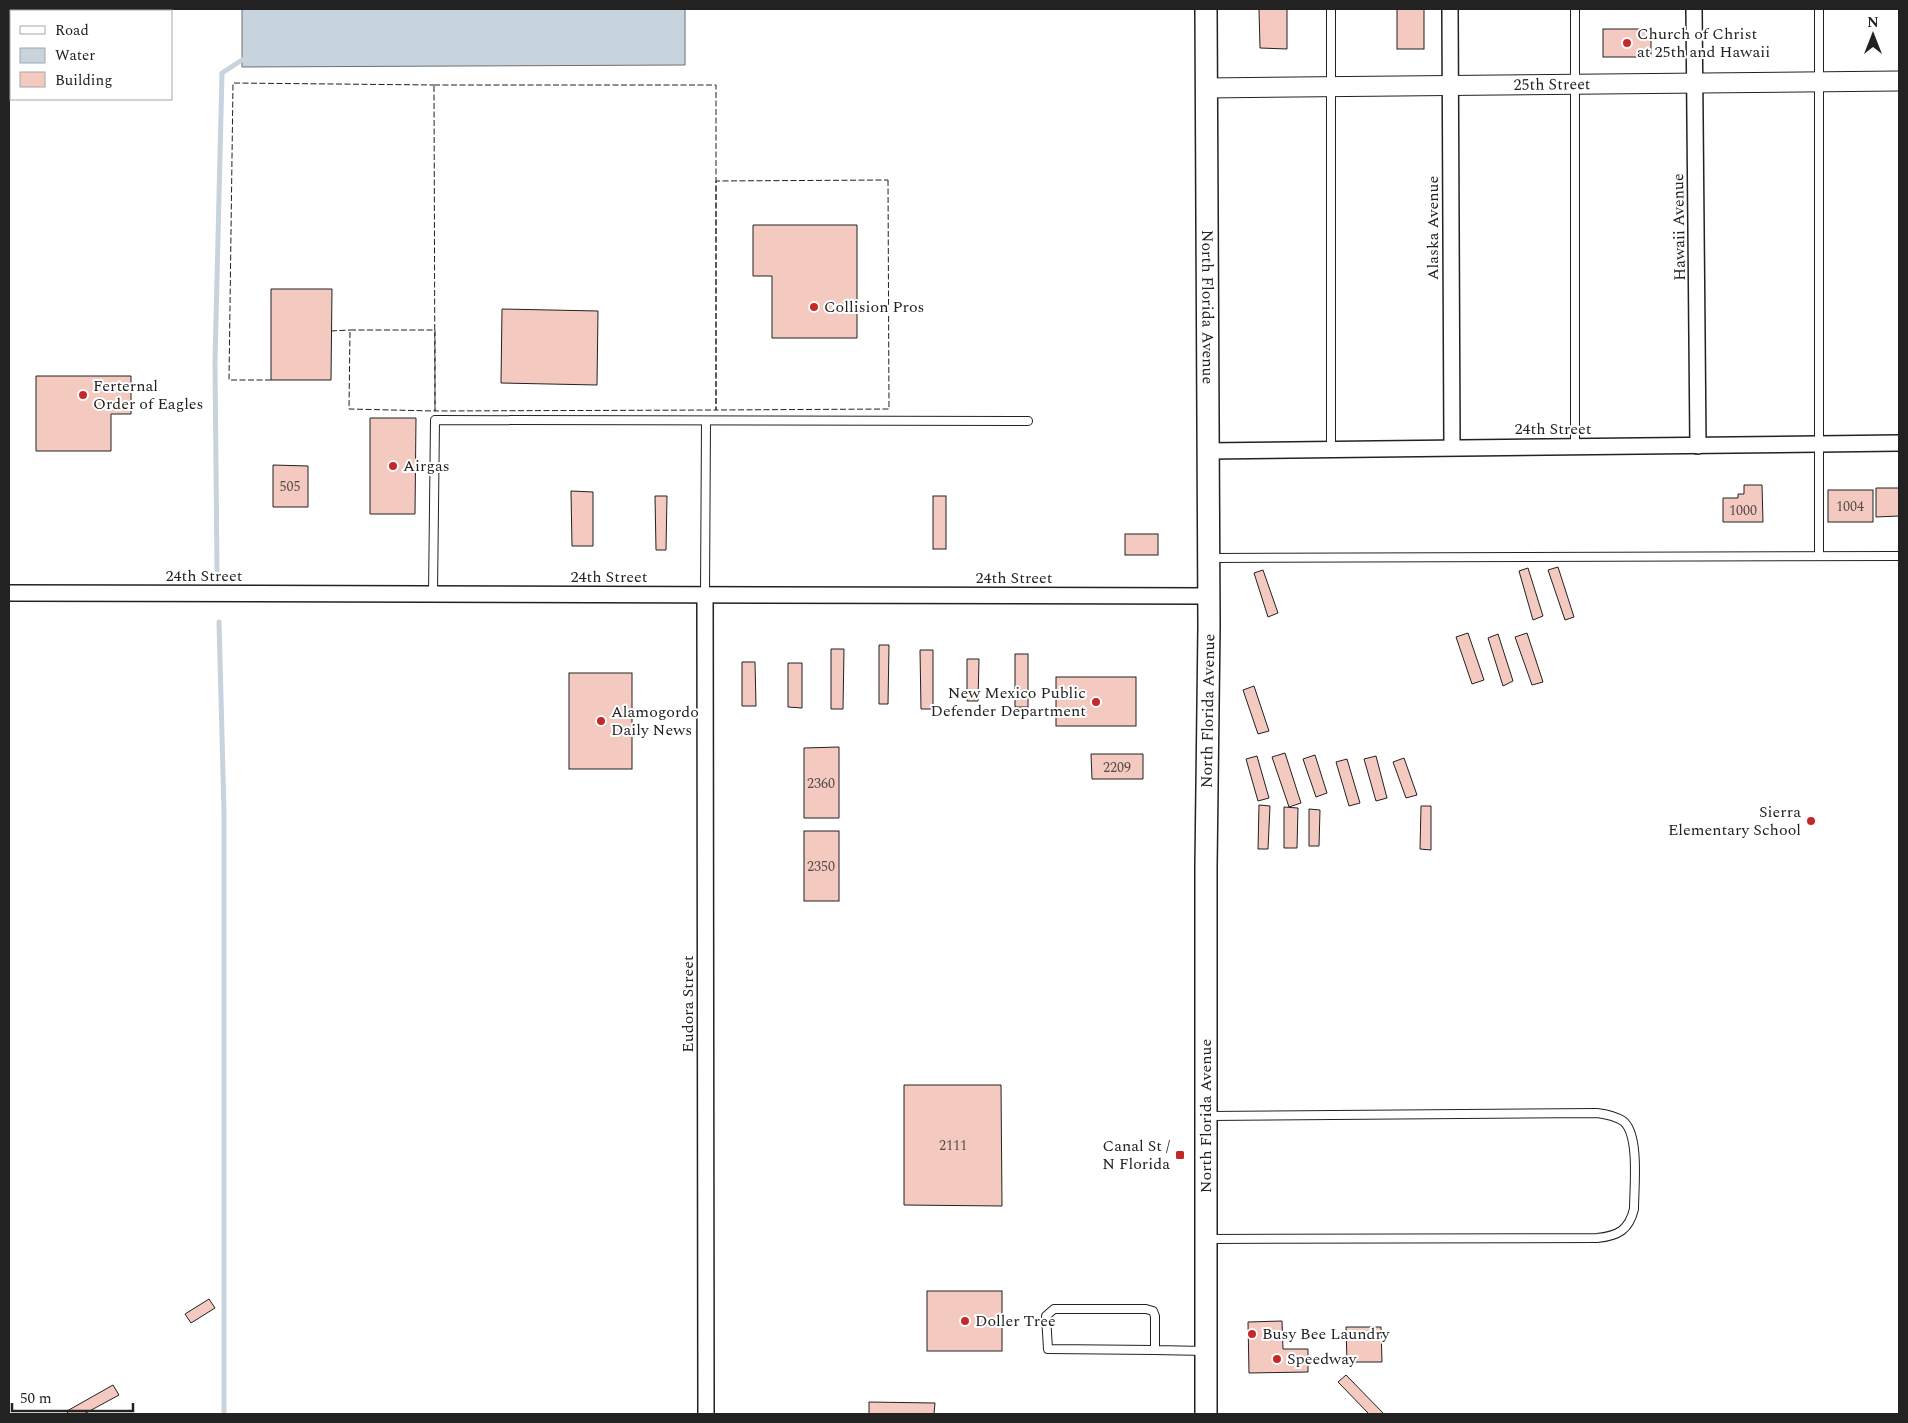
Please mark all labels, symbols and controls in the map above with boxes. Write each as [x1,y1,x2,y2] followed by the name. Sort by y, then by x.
[10,10,172,100] legend
[1848,10,1898,60] north arrow
[1867,12,1879,33] text: N
[55,19,89,42] text: Road
[1637,22,1770,64] place label: Church of Christ at 25th and Hawaii
[1621,37,1633,49] marker: Church of Christ at 25th and Hawaii
[55,44,95,67] text: Water
[55,69,112,92] text: Building
[1513,72,1591,97] street label: 25th Street
[1666,173,1692,281] street label: Hawaii Avenue
[1421,176,1445,280] street label: Alaska Avenue
[1195,230,1220,384] street label: North Florida Avenue
[824,295,925,319] place label: Collision Pros
[808,301,820,313] marker: Collision Pros
[93,374,204,416] place label: Ferternal Order of Eagles
[77,389,89,401] marker: Ferternal Order of Eagles
[1515,417,1592,441] street label: 24th Street
[403,454,450,478] place label: Airgas
[387,460,399,472] marker: Airgas
[280,476,301,497] house number: 505
[1836,496,1864,517] house number: 1004
[1729,500,1757,521] house number: 1000
[166,564,243,588] street label: 24th Street
[571,565,648,589] street label: 24th Street
[976,566,1053,590] street label: 24th Street
[1195,634,1221,788] street label: North Florida Avenue
[931,681,1086,723] place label: New Mexico Public Defender Department
[1090,696,1102,708] marker: New Mexico Public Defender Department
[611,700,699,742] place label: Alamogordo Daily News
[595,715,607,727] marker: Alamogordo Daily News
[1103,757,1131,778] house number: 2209
[807,773,835,794] house number: 2360
[1668,800,1801,842] place label: Sierra Elementary School
[1805,815,1817,827] marker: Sierra Elementary School
[807,856,835,877] house number: 2350
[676,955,700,1053] street label: Eudora Street
[1194,1039,1218,1193] street label: North Florida Avenue
[1102,1134,1170,1176] place label: Canal St / N Florida
[939,1135,967,1156] house number: 2111
[1174,1149,1186,1161] marker: Canal St / N Florida
[975,1309,1056,1333] place label: Doller Tree
[959,1315,971,1327] marker: Doller Tree
[1262,1322,1391,1346] place label: Busy Bee Laundry
[1246,1328,1258,1340] marker: Busy Bee Laundry
[1287,1347,1358,1371] place label: Speedway
[1271,1353,1283,1365] marker: Speedway
[12,1380,134,1412] scale bar
[20,1387,52,1410] text: 50 m

